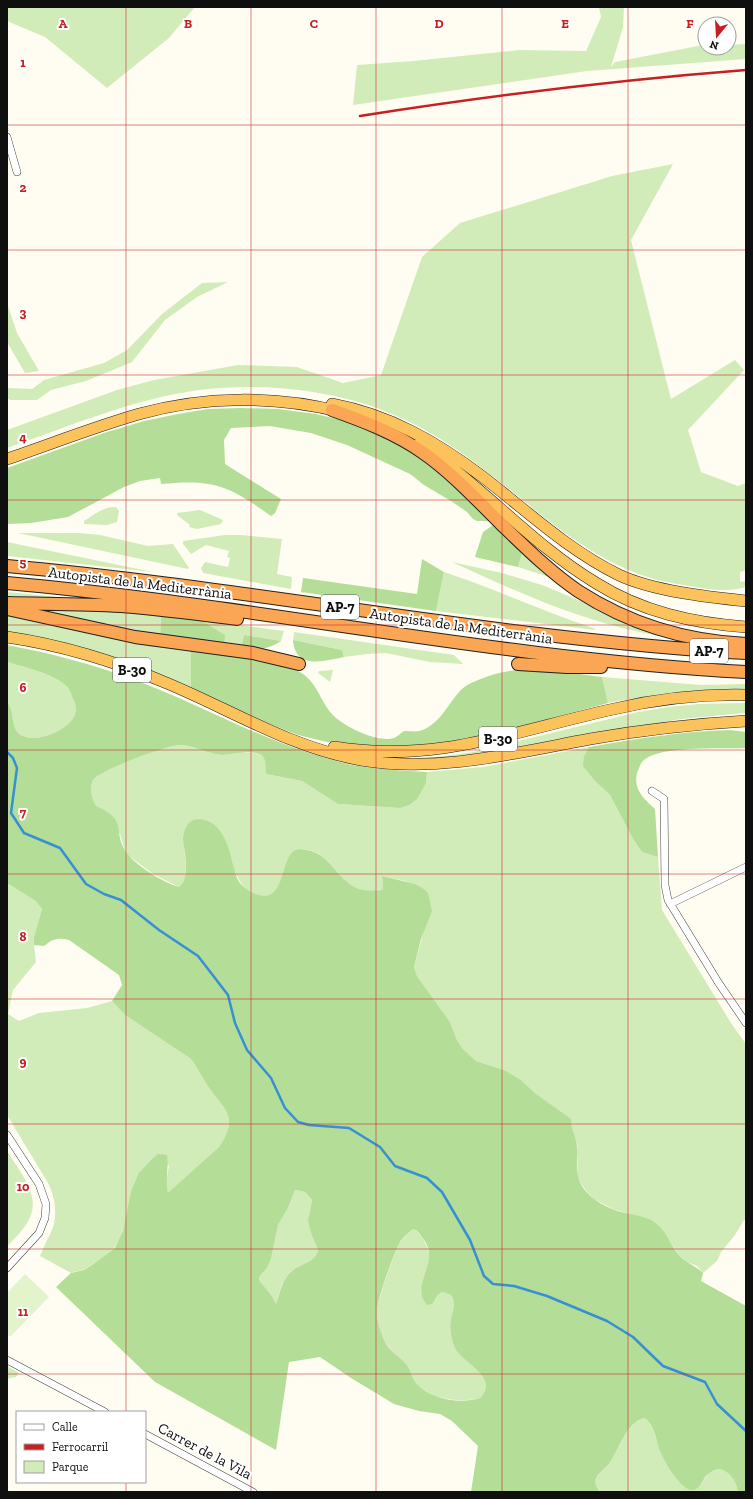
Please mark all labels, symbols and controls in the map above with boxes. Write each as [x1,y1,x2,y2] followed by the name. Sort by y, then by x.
[59,16,68,31] text: A
[184,16,192,31] text: B
[310,16,318,31] text: C
[434,16,444,31] text: D
[561,16,569,31] text: E
[686,16,694,31] text: F
[697,16,737,56] north arrow
[707,37,720,53] text: N
[20,55,26,70] text: 1
[20,180,27,195] text: 2
[20,305,27,320] text: 3
[19,430,27,445] text: 4
[20,555,27,570] text: 5
[47,563,233,603] street label: Autopista de la Mediterrània
[321,595,359,619] road number: AP-7
[368,604,554,648] street label: Autopista de la Mediterrània
[690,639,728,663] road number: AP-7
[113,658,151,682] road number: B-30
[20,680,27,695] text: 6
[479,727,517,751] road number: B-30
[20,805,27,820] text: 7
[19,929,27,944] text: 8
[20,1054,27,1069] text: 9
[17,1179,30,1194] text: 10
[18,1304,29,1319] text: 11
[16,1411,146,1483] legend
[155,1419,255,1483] street label: Carrer de la Vila
[52,1420,78,1434] text: Calle
[52,1440,108,1454] text: Ferrocarril
[52,1460,89,1474] text: Parque

